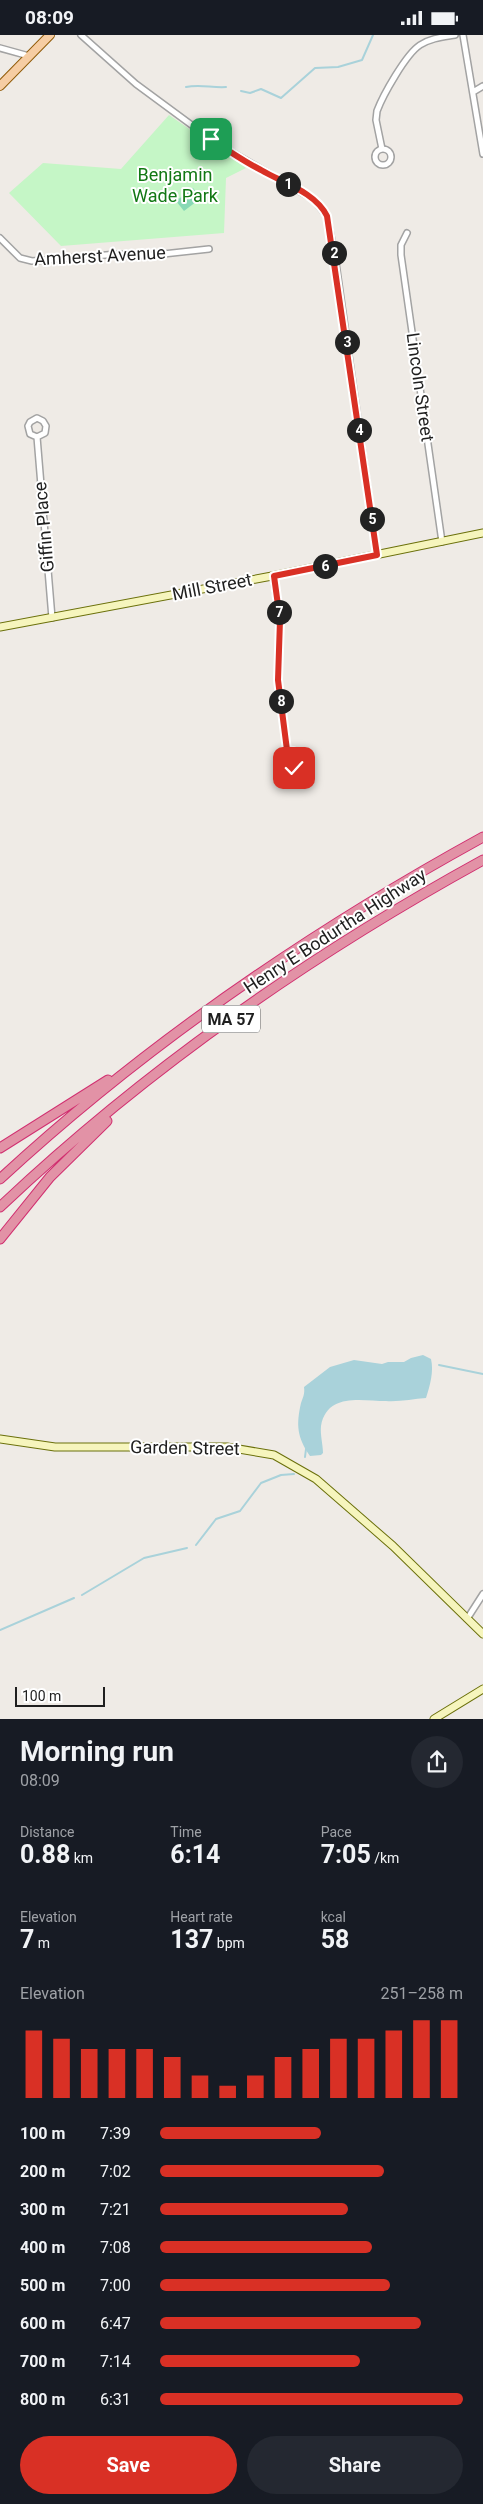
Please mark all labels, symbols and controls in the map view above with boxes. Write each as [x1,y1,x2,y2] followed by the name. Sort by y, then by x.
[25,6,74,29] text: 08:09
[190,118,232,160] pin
[197,125,225,153] icon: arrive
[132,164,219,206] park label: Benjamin Wade Park
[276,171,300,197] pin: 1
[284,176,293,192] text: 1
[322,241,346,265] pin: 2
[34,242,166,269] street label: Amherst Avenue
[330,245,339,261] text: 2
[334,329,360,355] pin: 3
[402,331,439,443] street label: Lincoln Street
[343,334,352,350] text: 3
[346,417,372,443] pin: 4
[355,422,364,438] text: 4
[29,481,58,573] street label: Giffin Place
[360,507,384,531] pin: 5
[368,511,377,527] text: 5
[312,553,338,579] pin: 6
[321,558,330,574] text: 6
[170,568,254,605] street label: Mill Street
[266,599,292,625] pin: 7
[275,604,284,620] text: 7
[268,689,294,713] pin: 8
[277,693,286,709] text: 8
[273,747,315,789] pin
[280,754,308,782] icon: check
[240,863,430,997] street label: Henry E Bodurtha Highway
[202,1006,260,1033] road number: MA 57
[130,1436,240,1459] street label: Garden Street
[15,1684,105,1707] scale bar
[22,1688,61,1704] text: 100 m
[20,1735,174,1768] text: Morning run
[411,1736,463,1788] button: share
[20,1771,60,1790] text: 08:09
[20,1824,75,1840] text: Distance
[170,1824,202,1840] text: Time
[321,1824,352,1840] text: Pace
[20,1840,70,1869] text: 0.88
[170,1840,220,1869] text: 6:14
[321,1840,371,1869] text: 7:05
[70,1850,93,1866] text: km
[371,1850,399,1866] text: /km
[20,1909,77,1925] text: Elevation
[170,1909,233,1925] text: Heart rate
[321,1909,346,1925] text: kcal
[20,1925,34,1954] text: 7
[170,1925,213,1954] text: 137
[321,1925,349,1954] text: 58
[34,1935,50,1951] text: m
[213,1935,245,1951] text: bpm
[20,1984,85,2003] text: Elevation
[381,1984,463,2003] text: 251–258 m
[20,2124,65,2143] text: 100 m
[100,2124,131,2143] text: 7:39
[20,2162,65,2181] text: 200 m
[100,2162,131,2181] text: 7:02
[20,2200,65,2219] text: 300 m
[100,2200,131,2219] text: 7:21
[20,2238,65,2257] text: 400 m
[100,2238,131,2257] text: 7:08
[20,2276,65,2295] text: 500 m
[100,2276,131,2295] text: 7:00
[20,2314,65,2333] text: 600 m
[100,2314,131,2333] text: 6:47
[20,2352,65,2371] text: 700 m
[100,2352,131,2371] text: 7:14
[20,2390,65,2409] text: 800 m
[100,2390,131,2409] text: 6:31
[20,2436,237,2494] button: Save
[247,2436,463,2494] button: Share

